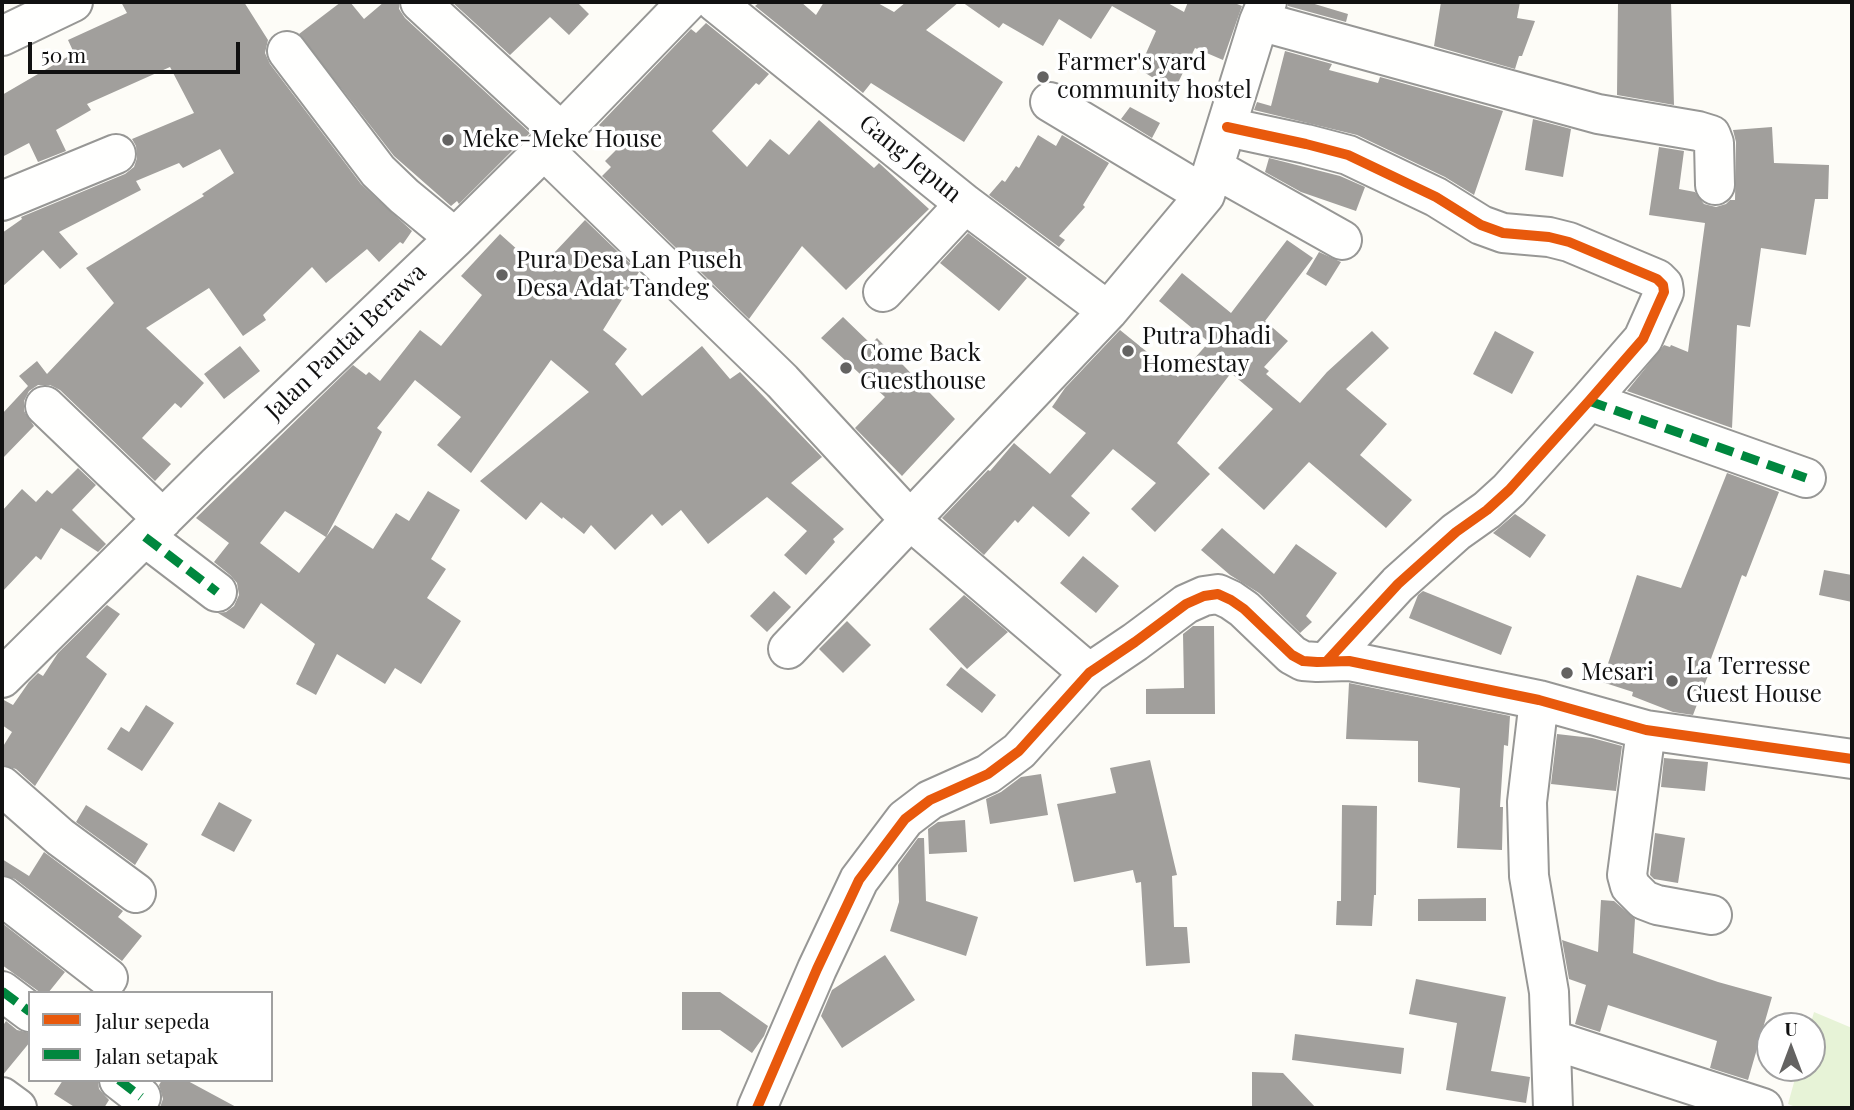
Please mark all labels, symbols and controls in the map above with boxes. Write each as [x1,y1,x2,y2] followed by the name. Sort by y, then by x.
[32,28,243,72] scale bar
[41,40,86,68] text: 50 m
[1057,49,1252,105] place label: Farmer's yard community hostel
[1035,69,1051,85] marker: Farmer's yard community hostel
[853,109,967,209] street label: Gang Jepun
[462,126,662,154] place label: Meke-Meke House
[440,132,456,148] marker: Meke-Meke House
[516,247,742,303] place label: Pura Desa Lan Puseh Desa Adat Tandeg
[260,258,432,426] street label: Jalan Pantai Berawa
[494,267,510,283] marker: Pura Desa Lan Puseh Desa Adat Tandeg
[1142,323,1271,379] place label: Putra Dhadi Homestay
[860,340,986,396] place label: Come Back Guesthouse
[1120,343,1136,359] marker: Putra Dhadi Homestay
[838,360,854,376] marker: Come Back Guesthouse
[1686,653,1822,709] place label: La Terresse Guest House
[1581,659,1654,687] place label: Mesari
[1559,665,1575,681] marker: Mesari
[1664,673,1680,689] marker: La Terresse Guest House
[28,991,273,1082] legend
[95,1006,210,1034] text: Jalur sepeda
[1756,1012,1826,1082] north arrow
[1784,1015,1798,1041] text: U
[95,1041,218,1069] text: Jalan setapak

